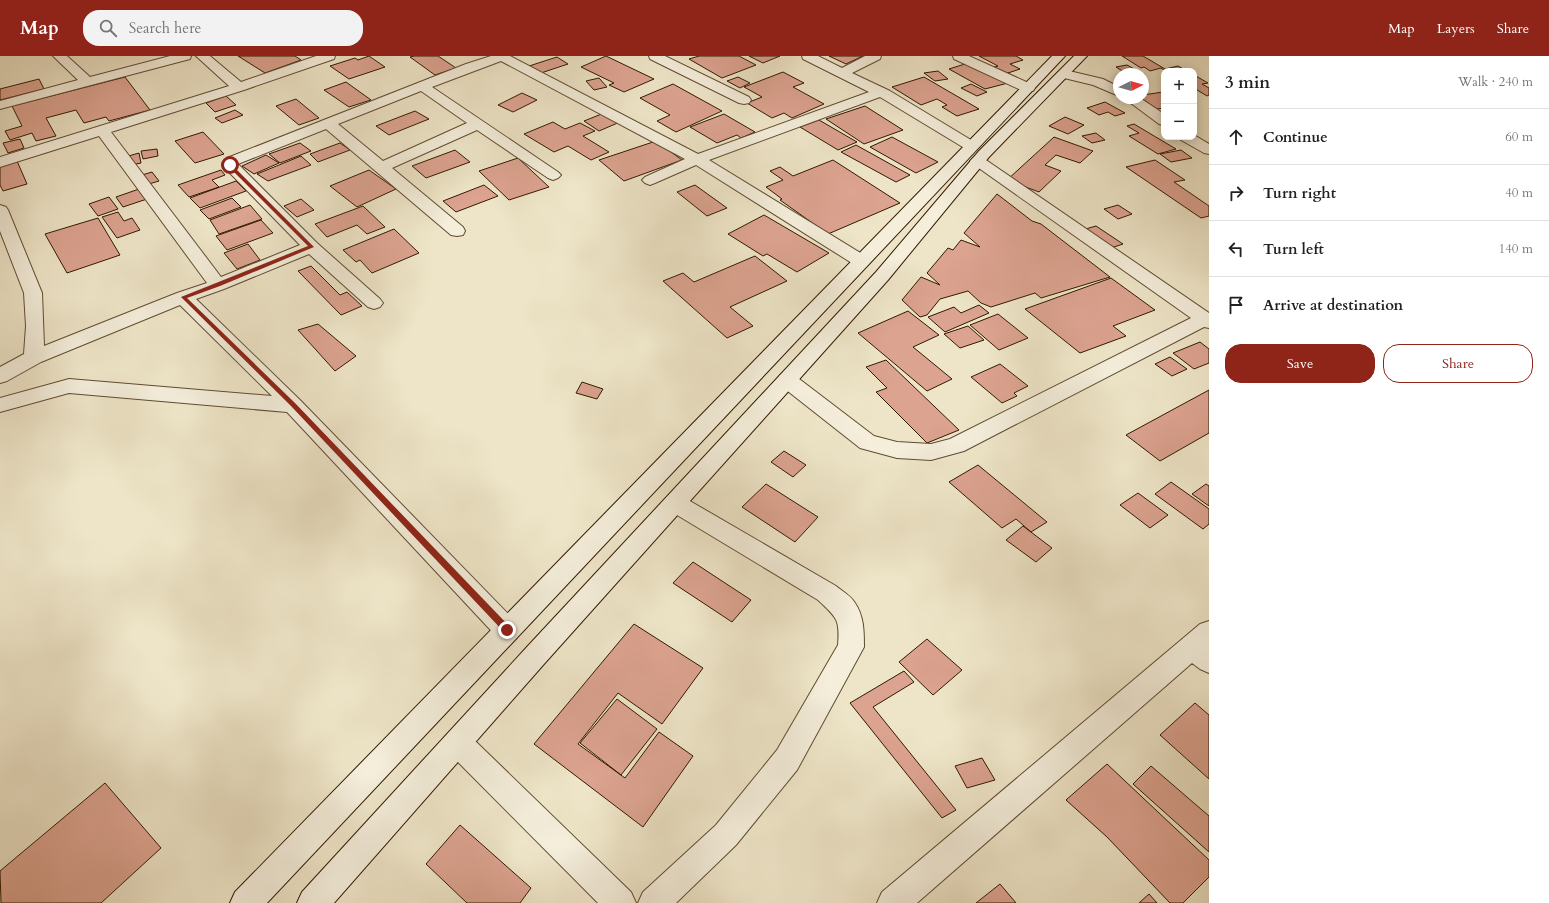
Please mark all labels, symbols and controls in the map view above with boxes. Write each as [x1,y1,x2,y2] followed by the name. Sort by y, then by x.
[83,10,363,46] search box
[20,15,59,41] text: Map
[97,17,119,39] icon: search
[129,18,201,38] text: Search here
[1388,19,1415,38] text: Map
[1437,19,1475,38] text: Layers
[1497,19,1529,38] text: Share
[1113,68,1149,104] north arrow
[1161,68,1197,140] map controls
[1161,68,1197,104] button: +
[1225,71,1270,94] text: 3 min
[1458,73,1533,91] text: Walk · 240 m
[1161,104,1197,140] button: −
[1225,126,1247,148] icon: ahead
[1263,127,1328,147] text: Continue
[1505,128,1533,146] text: 60 m
[221,156,239,174] route start
[1225,182,1247,204] icon: right
[1263,183,1336,203] text: Turn right
[1505,184,1533,202] text: 40 m
[1225,238,1247,260] icon: left
[1263,239,1324,259] text: Turn left
[1499,240,1533,258] text: 140 m
[1225,294,1247,316] icon: arrive
[1263,295,1403,315] text: Arrive at destination
[1225,344,1375,383] button: Save
[1383,344,1533,383] button: Share
[498,621,516,639] route end

